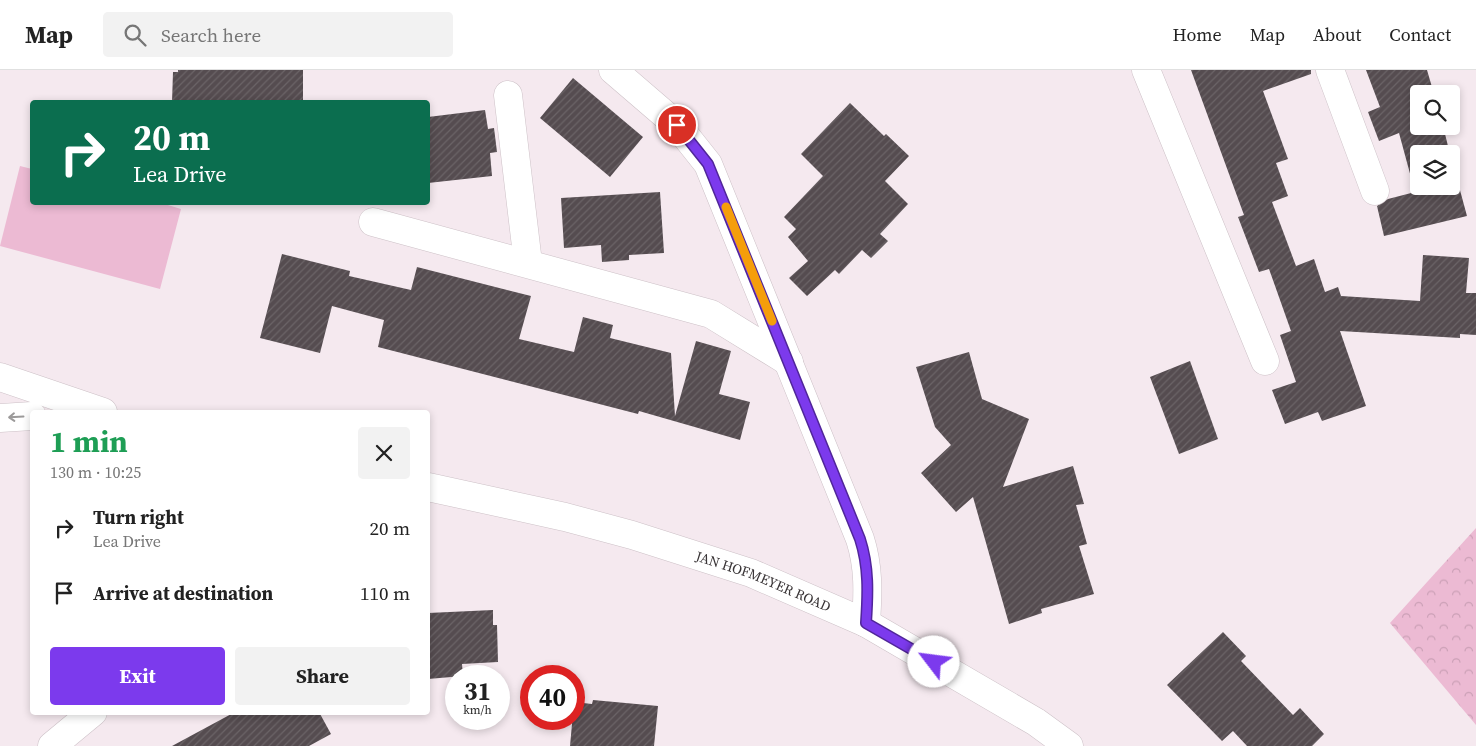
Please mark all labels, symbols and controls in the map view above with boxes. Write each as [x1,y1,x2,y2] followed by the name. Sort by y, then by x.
[103,12,453,57] search box
[25,18,73,51] text: Map
[121,21,149,49] icon: search
[161,22,261,48] text: Search here
[1173,22,1222,47] text: Home
[1250,22,1285,47] text: Map
[1313,22,1361,47] text: About
[1389,22,1451,47] text: Contact
[1410,85,1460,195] map controls
[1410,85,1460,135] button: search
[656,104,698,146] pin
[663,111,691,139] icon: arrive
[133,114,210,162] text: 20 m
[50,120,115,185] icon: right
[1410,145,1460,195] button: layers
[133,159,226,189] text: Lea Drive
[9,413,25,422] one-way arrow
[50,421,128,462] text: 1 min
[358,427,410,479] button: close
[50,461,141,483] text: 130 m · 10:25
[93,504,184,530] text: Turn right
[50,514,78,542] icon: right
[369,515,410,541] text: 20 m
[93,530,161,552] text: Lea Drive
[692,546,834,617] street label: JAN HOFMEYER ROAD
[50,579,78,607] icon: arrive
[93,580,273,606] text: Arrive at destination
[360,580,410,606] text: 110 m
[907,635,959,687] position arrow
[50,647,225,705] button: Exit
[235,647,410,705] button: Share
[520,665,585,730] speed limit sign: 40
[464,674,491,708] text: 31
[463,702,492,718] text: km/h

